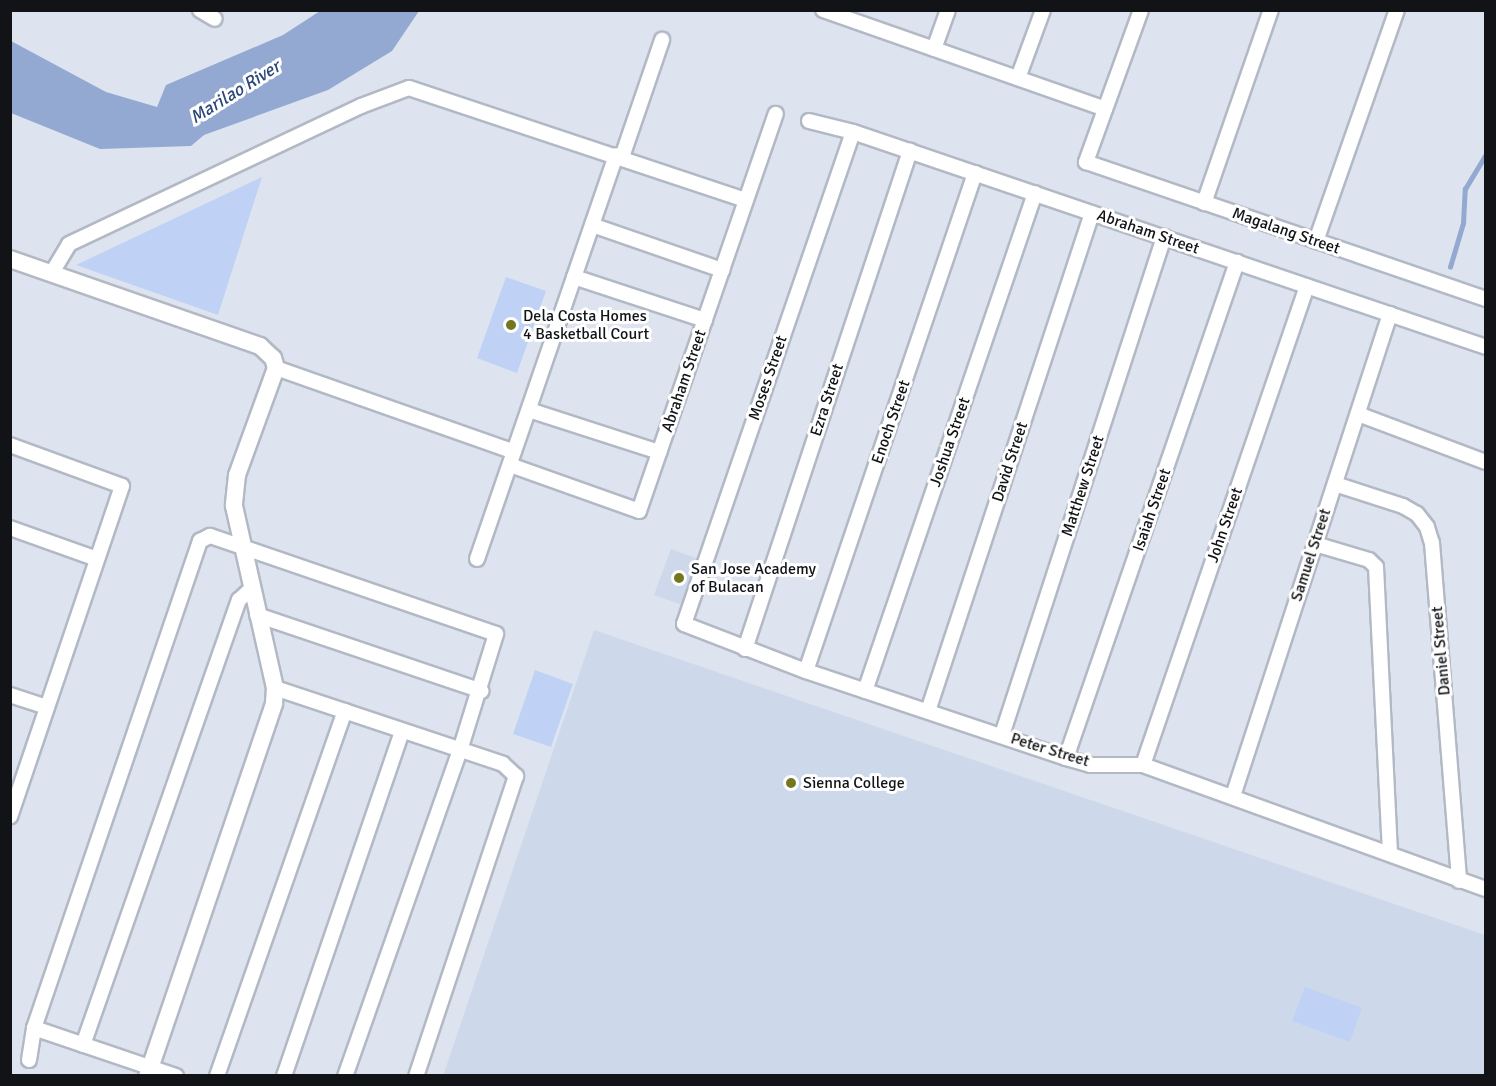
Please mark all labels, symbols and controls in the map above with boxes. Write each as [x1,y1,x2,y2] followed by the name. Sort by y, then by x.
[186,56,284,128] water label: Marilao River
[1230,204,1342,258] street label: Magalang Street
[1094,206,1202,258] street label: Abraham Street
[523,306,649,344] place label: Dela Costa Homes 4 Basketball Court
[504,318,518,332] marker: Dela Costa Homes 4 Basketball Court
[658,327,710,435] street label: Abraham Street
[745,333,791,423] street label: Moses Street
[806,361,848,439] street label: Ezra Street
[868,377,914,467] street label: Enoch Street
[926,395,974,489] street label: Joshua Street
[988,419,1032,505] street label: David Street
[1058,433,1108,539] street label: Matthew Street
[1129,466,1175,554] street label: Isaiah Street
[1203,485,1247,565] street label: John Street
[1287,506,1335,604] street label: Samuel Street
[691,559,816,597] place label: San Jose Academy of Bulacan
[672,571,686,585] marker: San Jose Academy of Bulacan
[1428,606,1454,696] street label: Daniel Street
[1008,729,1092,771] street label: Peter Street
[803,773,905,793] place label: Sienna College
[784,776,798,790] marker: Sienna College

